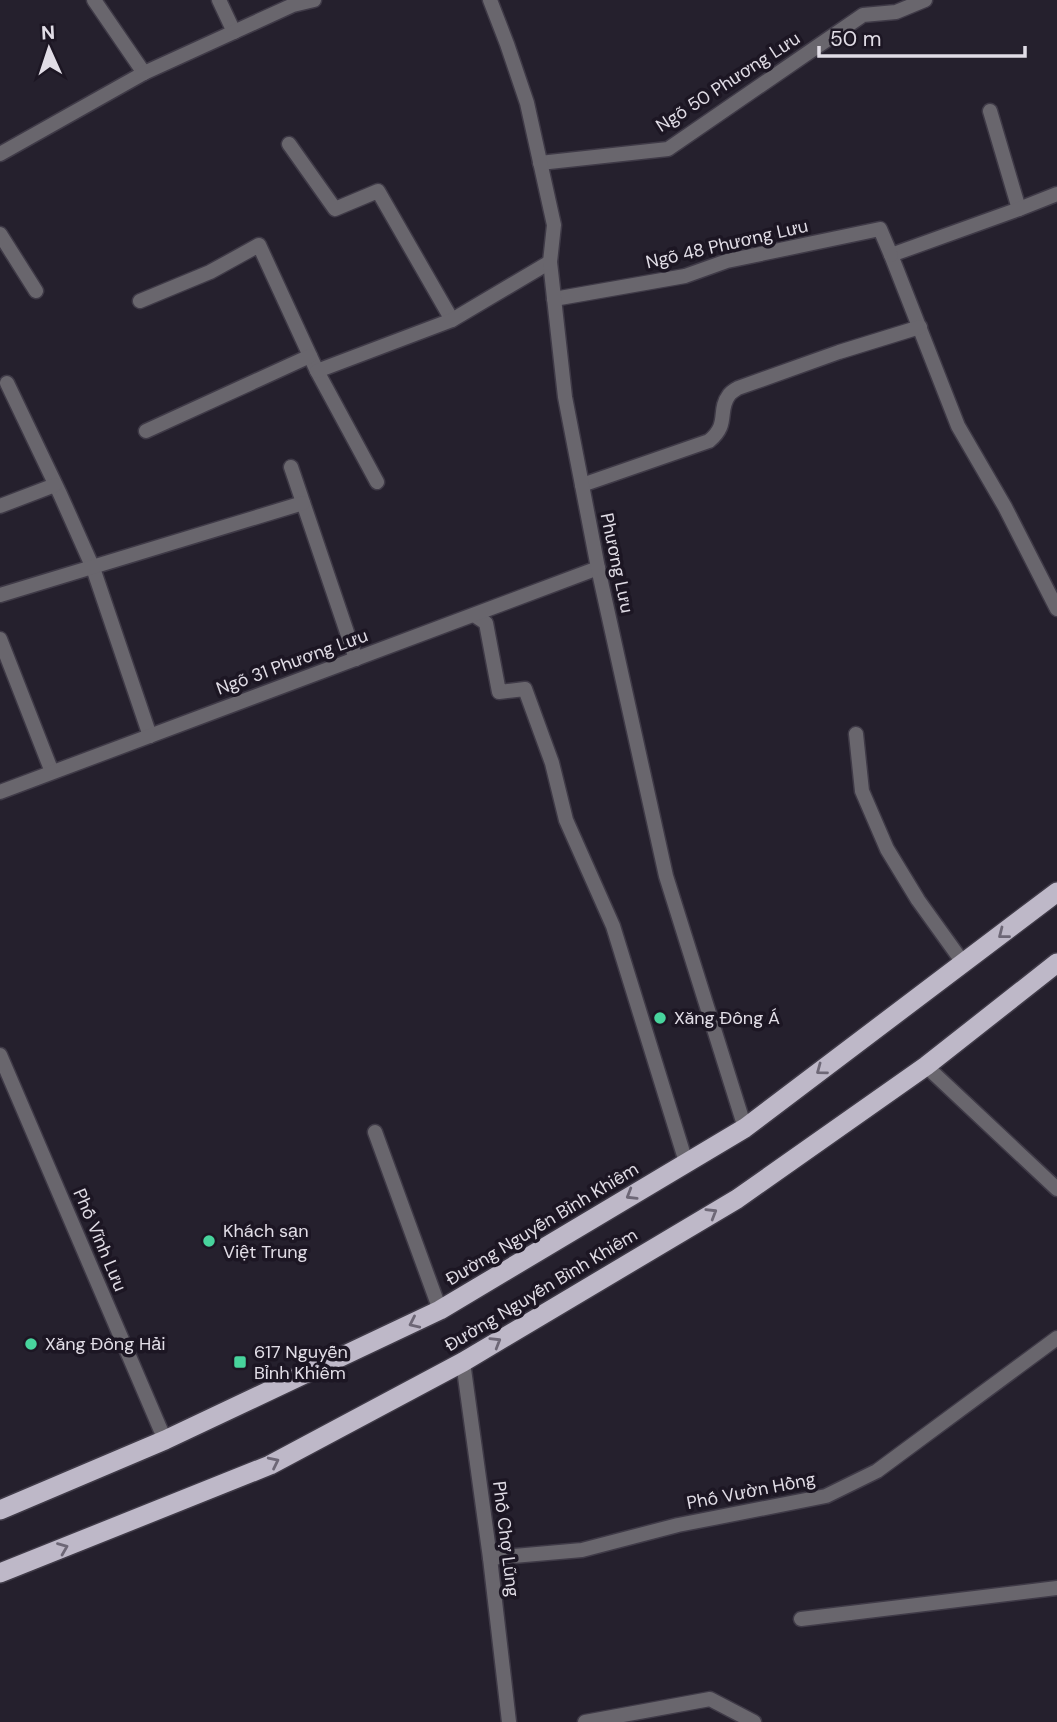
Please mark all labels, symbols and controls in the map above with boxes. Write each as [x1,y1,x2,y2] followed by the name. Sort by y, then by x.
[14,14,84,84] north arrow
[819,14,1026,58] scale bar
[41,20,56,45] text: N
[830,25,881,53] text: 50 m
[651,26,805,138] street label: Ngõ 50 Phương Lưu
[643,214,811,274] street label: Ngõ 48 Phương Lưu
[595,511,639,615] street label: Phương Lưu
[213,623,371,701] street label: Ngõ 31 Phương Lưu
[998,925,1011,938] one-way arrow
[674,1006,780,1030] place label: Xăng Đông Á
[652,1010,668,1026] marker: Xăng Đông Á
[816,1062,829,1075] one-way arrow
[441,1157,643,1291] street label: Đường Nguyễn Bỉnh Khiêm
[68,1185,132,1295] street label: Phố Vĩnh Lưu
[626,1187,639,1200] one-way arrow
[705,1209,718,1222] one-way arrow
[223,1219,308,1264] place label: Khách sạn Việt Trung
[440,1223,642,1357] street label: Đường Nguyễn Bình Khiêm
[201,1233,217,1249] marker: Khách sạn Việt Trung
[409,1314,421,1328] one-way arrow
[45,1332,166,1356] place label: Xăng Đông Hải
[23,1336,39,1352] marker: Xăng Đông Hải
[488,1337,501,1350] one-way arrow
[254,1340,348,1385] place label: 617 Nguyễn Bỉnh Khiêm
[232,1354,248,1370] marker: 617 Nguyễn Bỉnh Khiêm
[267,1456,279,1470] one-way arrow
[685,1467,817,1515] street label: Phố Vườn Hồng
[487,1480,525,1598] street label: Phố Chợ Lũng
[57,1542,69,1556] one-way arrow

